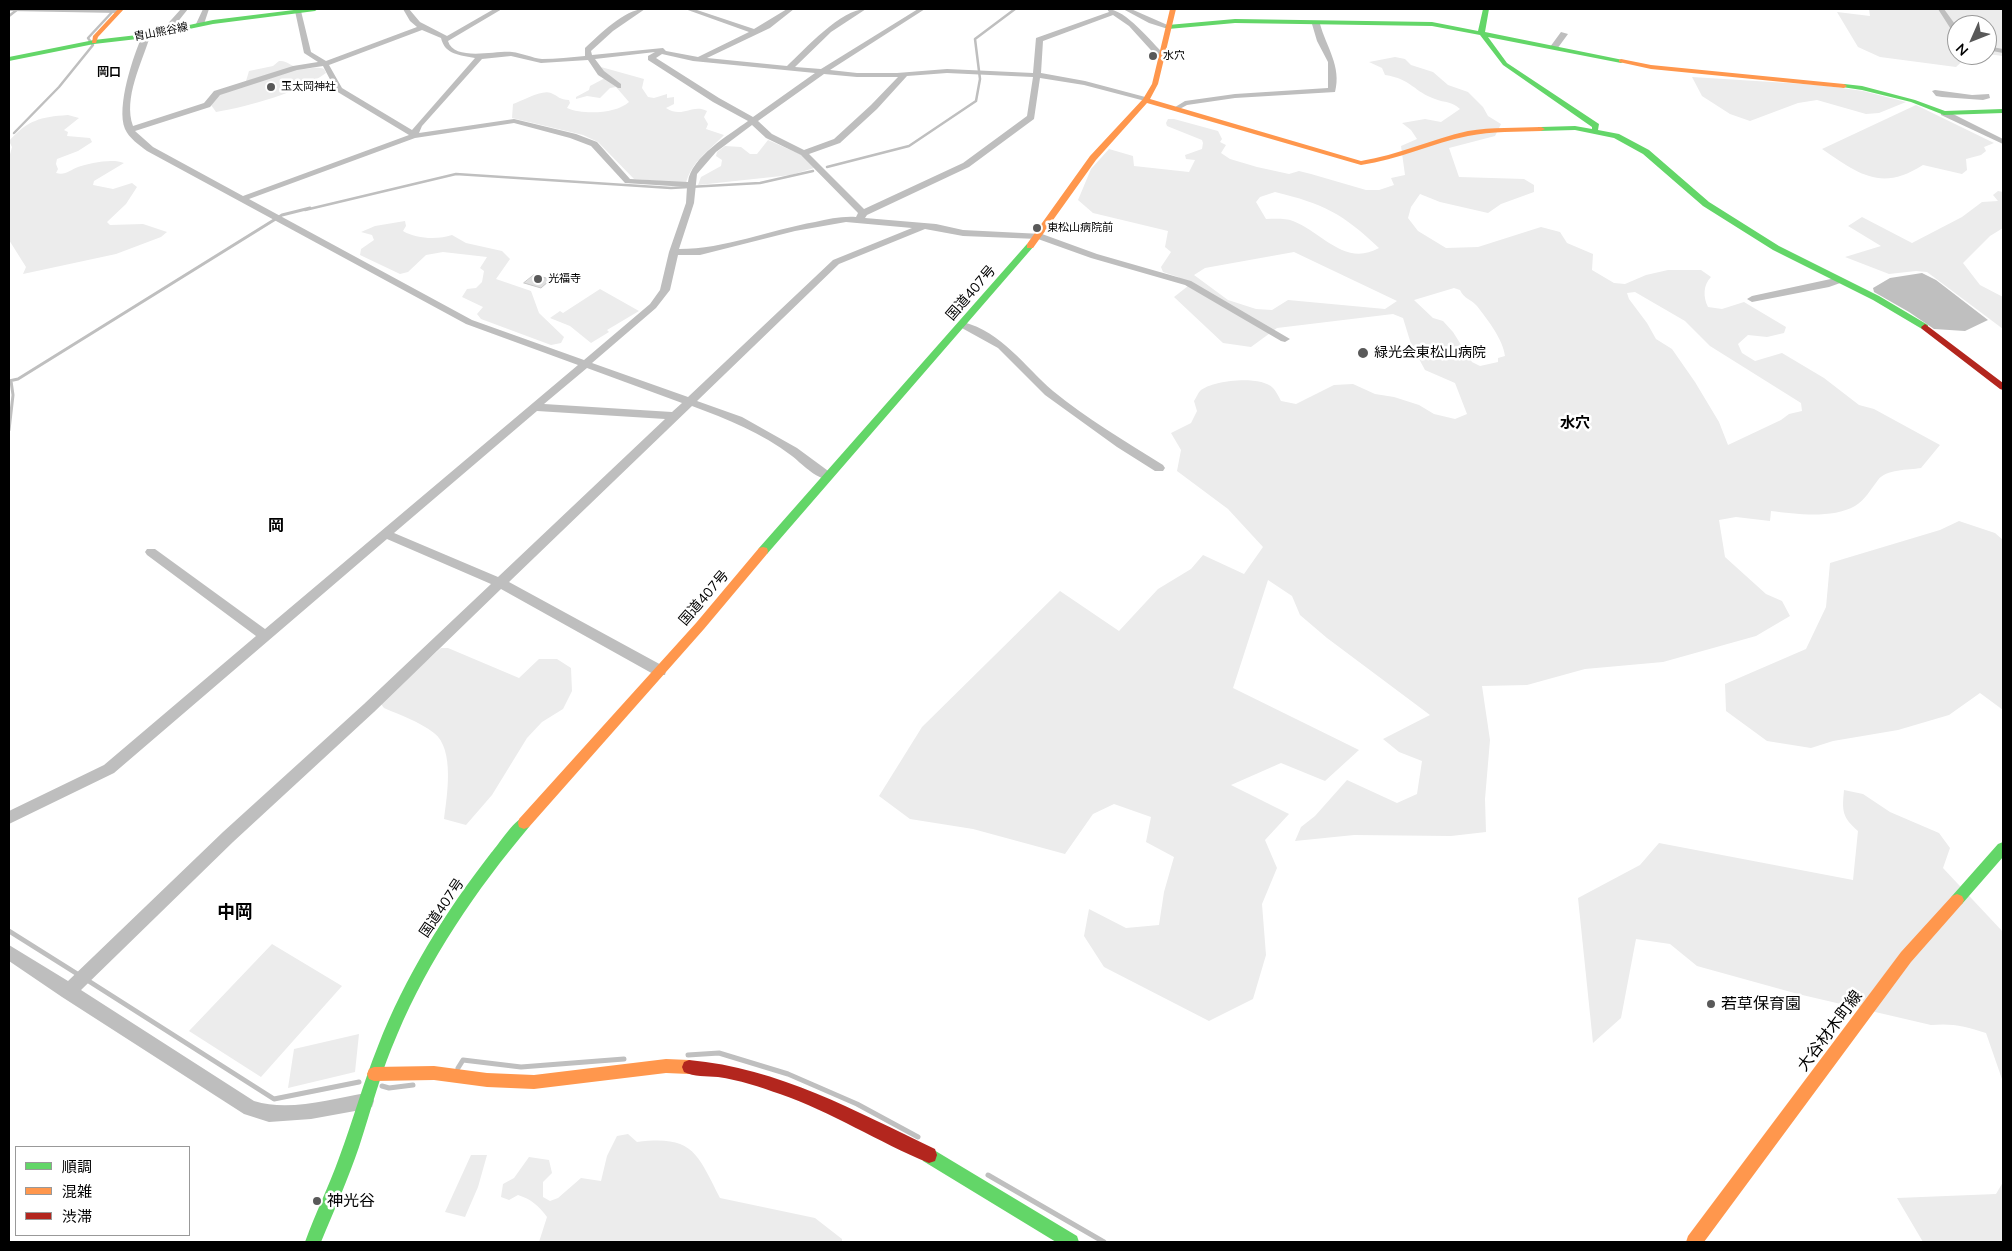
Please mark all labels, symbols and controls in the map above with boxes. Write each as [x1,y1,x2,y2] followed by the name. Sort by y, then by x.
[1947,15,1997,65] north arrow
[133,20,189,44] street label: 胄山熊谷線
[1952,40,1972,60] text: N
[1163,49,1185,63] place label: 水穴
[1147,50,1159,62] marker: 水穴
[97,65,121,79] district label: 岡口
[281,80,336,94] place label: 玉太岡神社
[265,81,277,93] marker: 玉太岡神社
[1047,221,1113,235] place label: 東松山病院前
[1031,222,1043,234] marker: 東松山病院前
[943,262,999,324] street label: 国道407号
[548,272,581,286] place label: 光福寺
[532,273,544,285] marker: 光福寺
[1374,345,1486,361] place label: 緑光会東松山病院
[1356,346,1370,360] marker: 緑光会東松山病院
[1560,414,1590,432] district label: 水穴
[268,516,284,536] district label: 岡
[676,567,732,629] street label: 国道407号
[416,875,468,941] street label: 国道407号
[217,902,253,924] district label: 中岡
[1793,987,1867,1075] street label: 大谷材木町線
[1721,994,1801,1014] place label: 若草保育園
[1705,998,1717,1010] marker: 若草保育園
[15,1146,190,1236] legend
[62,1157,92,1176] text: 順調
[62,1182,92,1201] text: 混雑
[327,1191,375,1211] place label: 神光谷
[311,1195,323,1207] marker: 神光谷
[62,1207,92,1226] text: 渋滞

